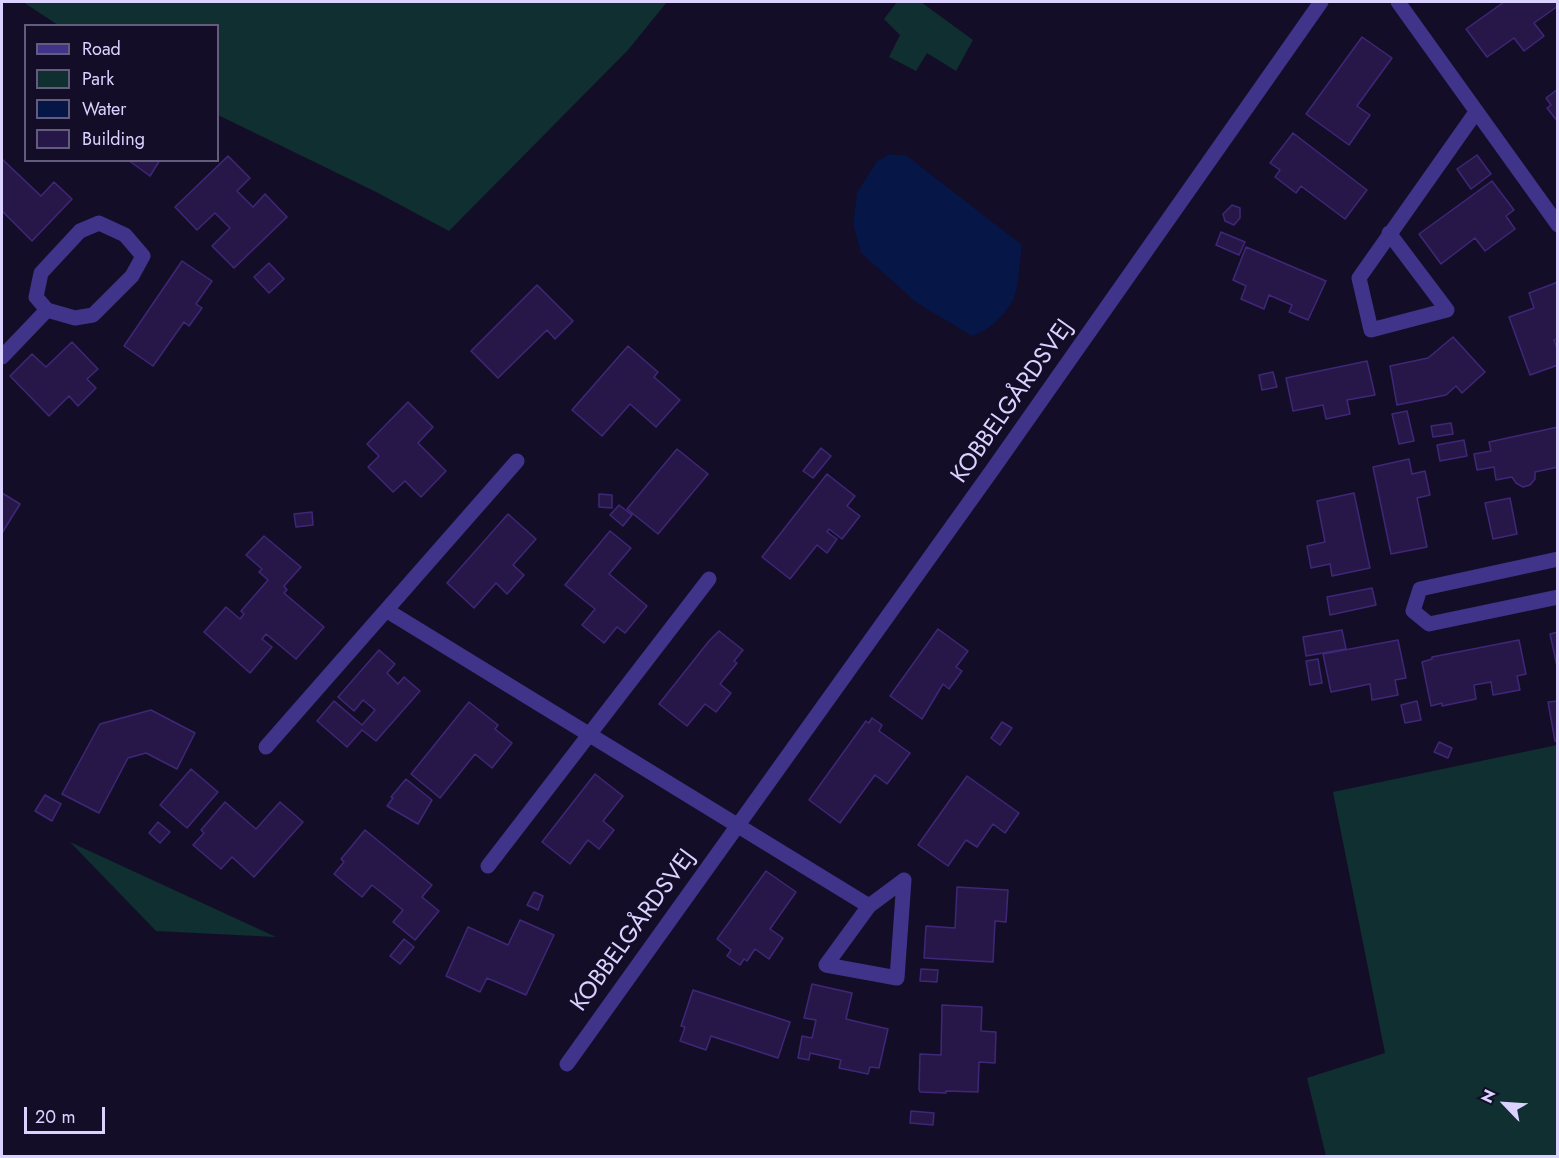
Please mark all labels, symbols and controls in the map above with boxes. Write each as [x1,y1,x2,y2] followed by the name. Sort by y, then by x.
[24,24,219,162] legend
[82,36,121,62] text: Road
[82,66,114,92] text: Park
[82,96,126,122] text: Water
[82,126,145,152] text: Building
[946,315,1080,489] street label: KOBBELGÅRDSVEJ
[566,845,702,1017] street label: KOBBELGÅRDSVEJ
[1475,1074,1535,1134] north arrow
[1475,1086,1501,1107] text: N
[27,1095,108,1133] scale bar
[35,1104,75,1130] text: 20 m

